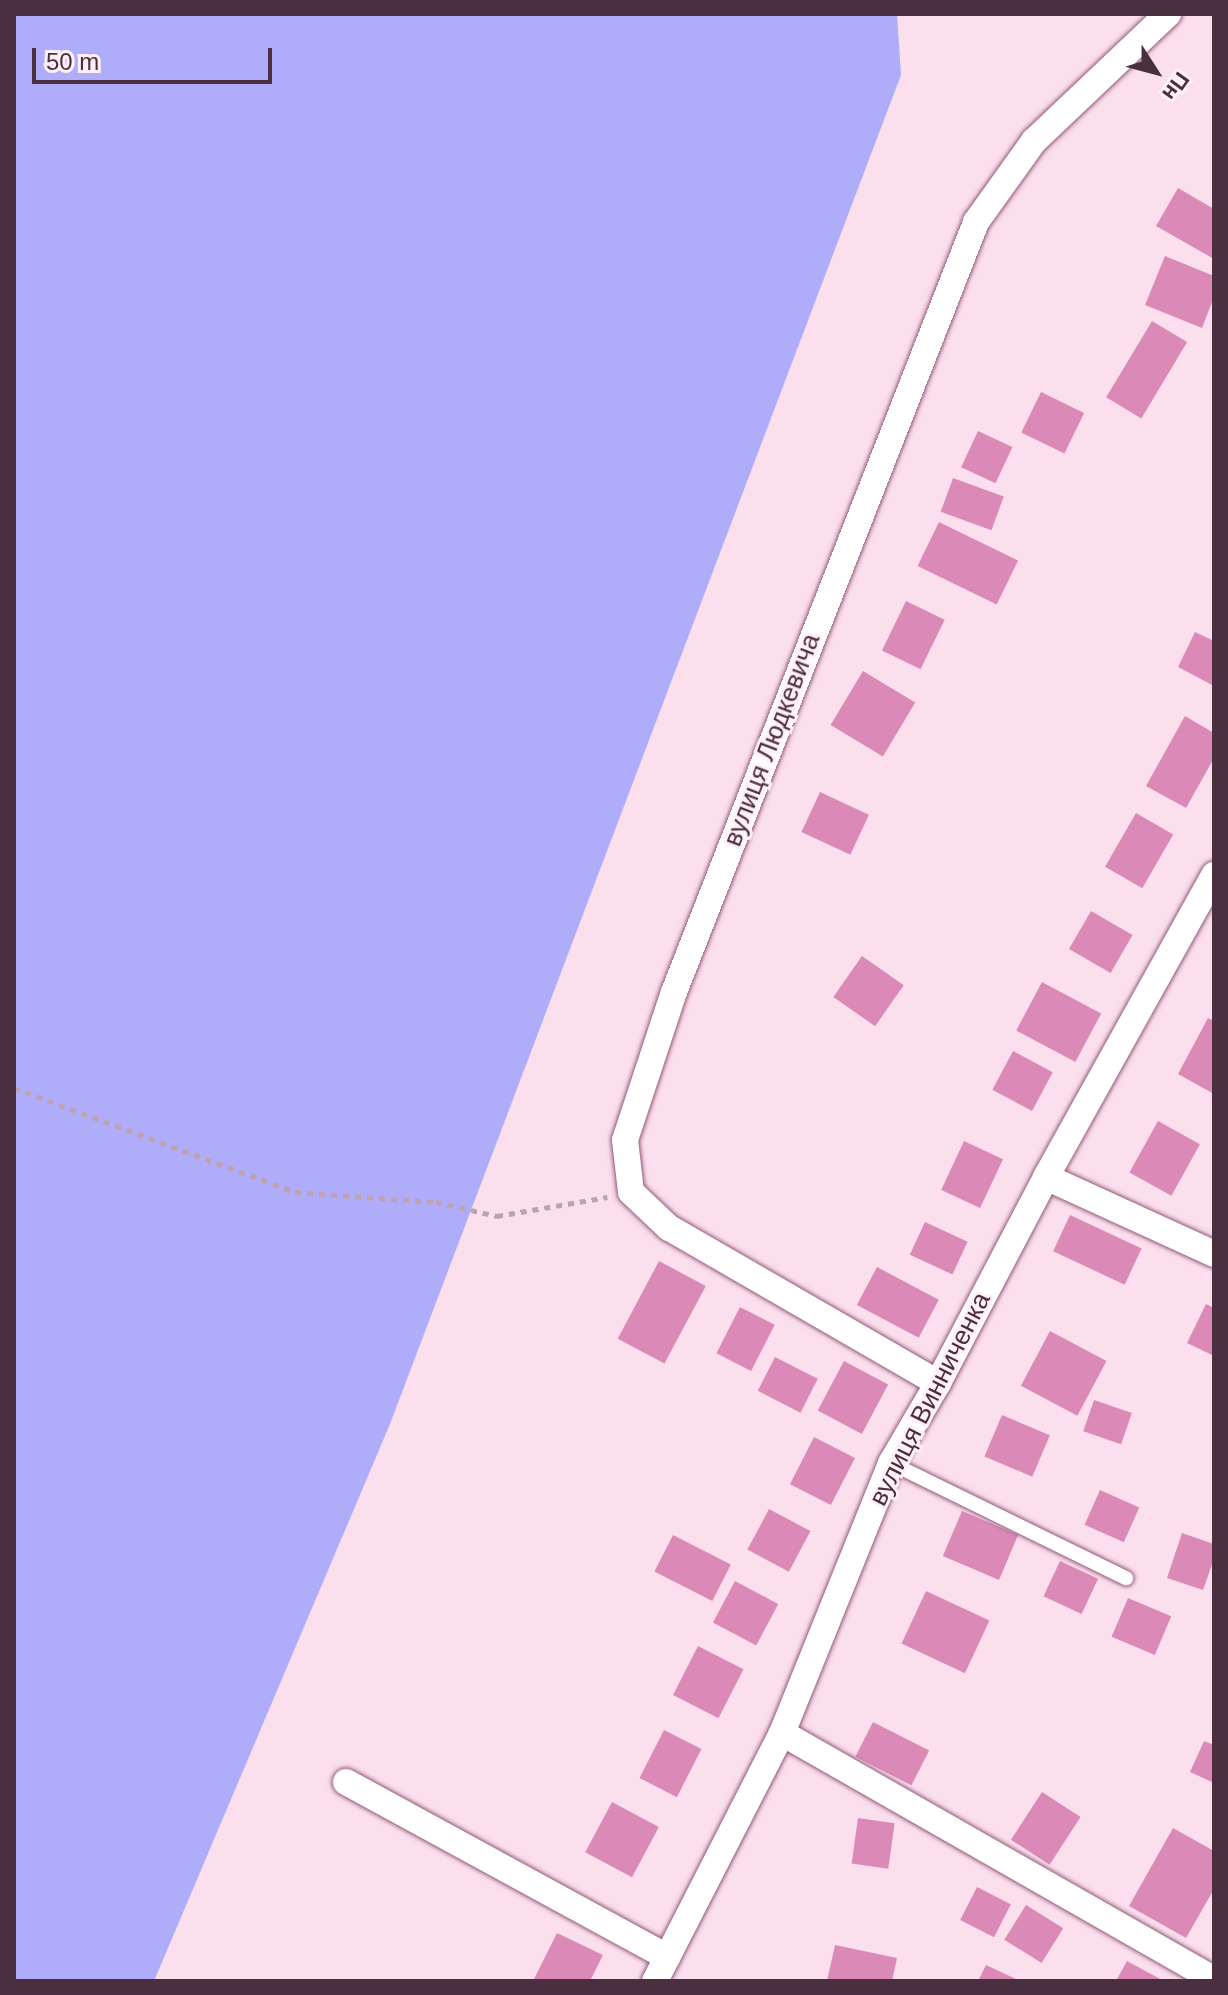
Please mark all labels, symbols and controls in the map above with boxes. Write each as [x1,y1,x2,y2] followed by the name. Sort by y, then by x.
[36,32,276,82] scale bar
[1116,32,1196,112] north arrow
[46,48,99,75] text: 50 m
[1157,67,1194,106] text: Пн
[717,629,827,851] street label: вулиця Людкевича
[863,1287,997,1511] street label: вулиця Винниченка

